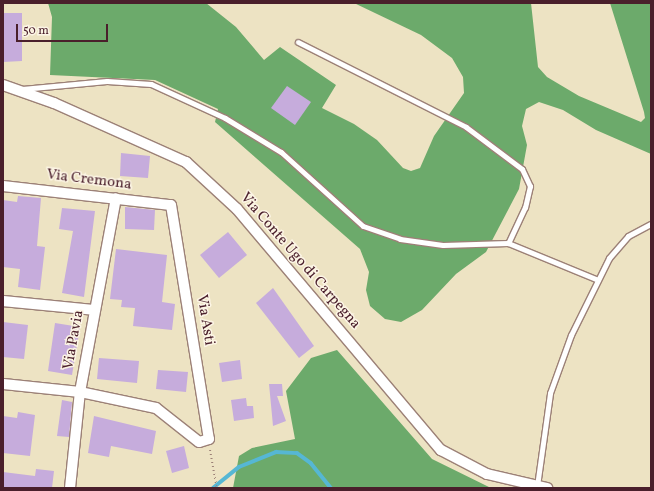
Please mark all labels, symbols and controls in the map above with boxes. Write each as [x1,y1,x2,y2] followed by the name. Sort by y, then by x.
[18,16,110,42] scale bar
[23,23,49,39] text: 50 m
[46,166,132,194] street label: Via Cremona
[236,189,364,333] street label: Via Conte Ugo di Carpegna
[192,293,218,347] street label: Via Asti
[60,309,88,371] street label: Via Pavia

